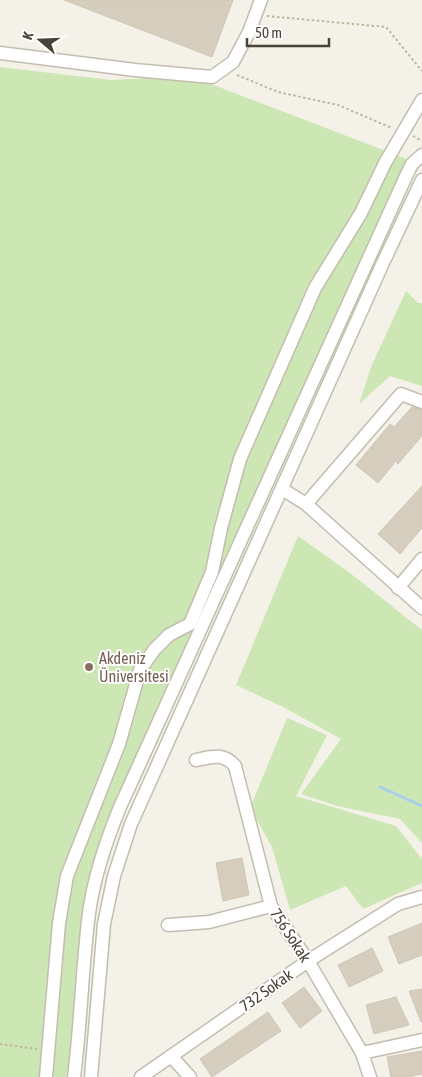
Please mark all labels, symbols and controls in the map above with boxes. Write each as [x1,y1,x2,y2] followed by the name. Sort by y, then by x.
[15,15,65,65] north arrow
[247,15,330,47] scale bar
[255,24,282,41] text: 50 m
[19,30,36,42] text: K
[99,649,169,685] place label: Akdeniz Üniversitesi
[83,661,95,673] marker: Akdeniz Üniversitesi
[267,905,315,965] street label: 756 Sokak
[236,965,296,1015] street label: 732 Sokak

